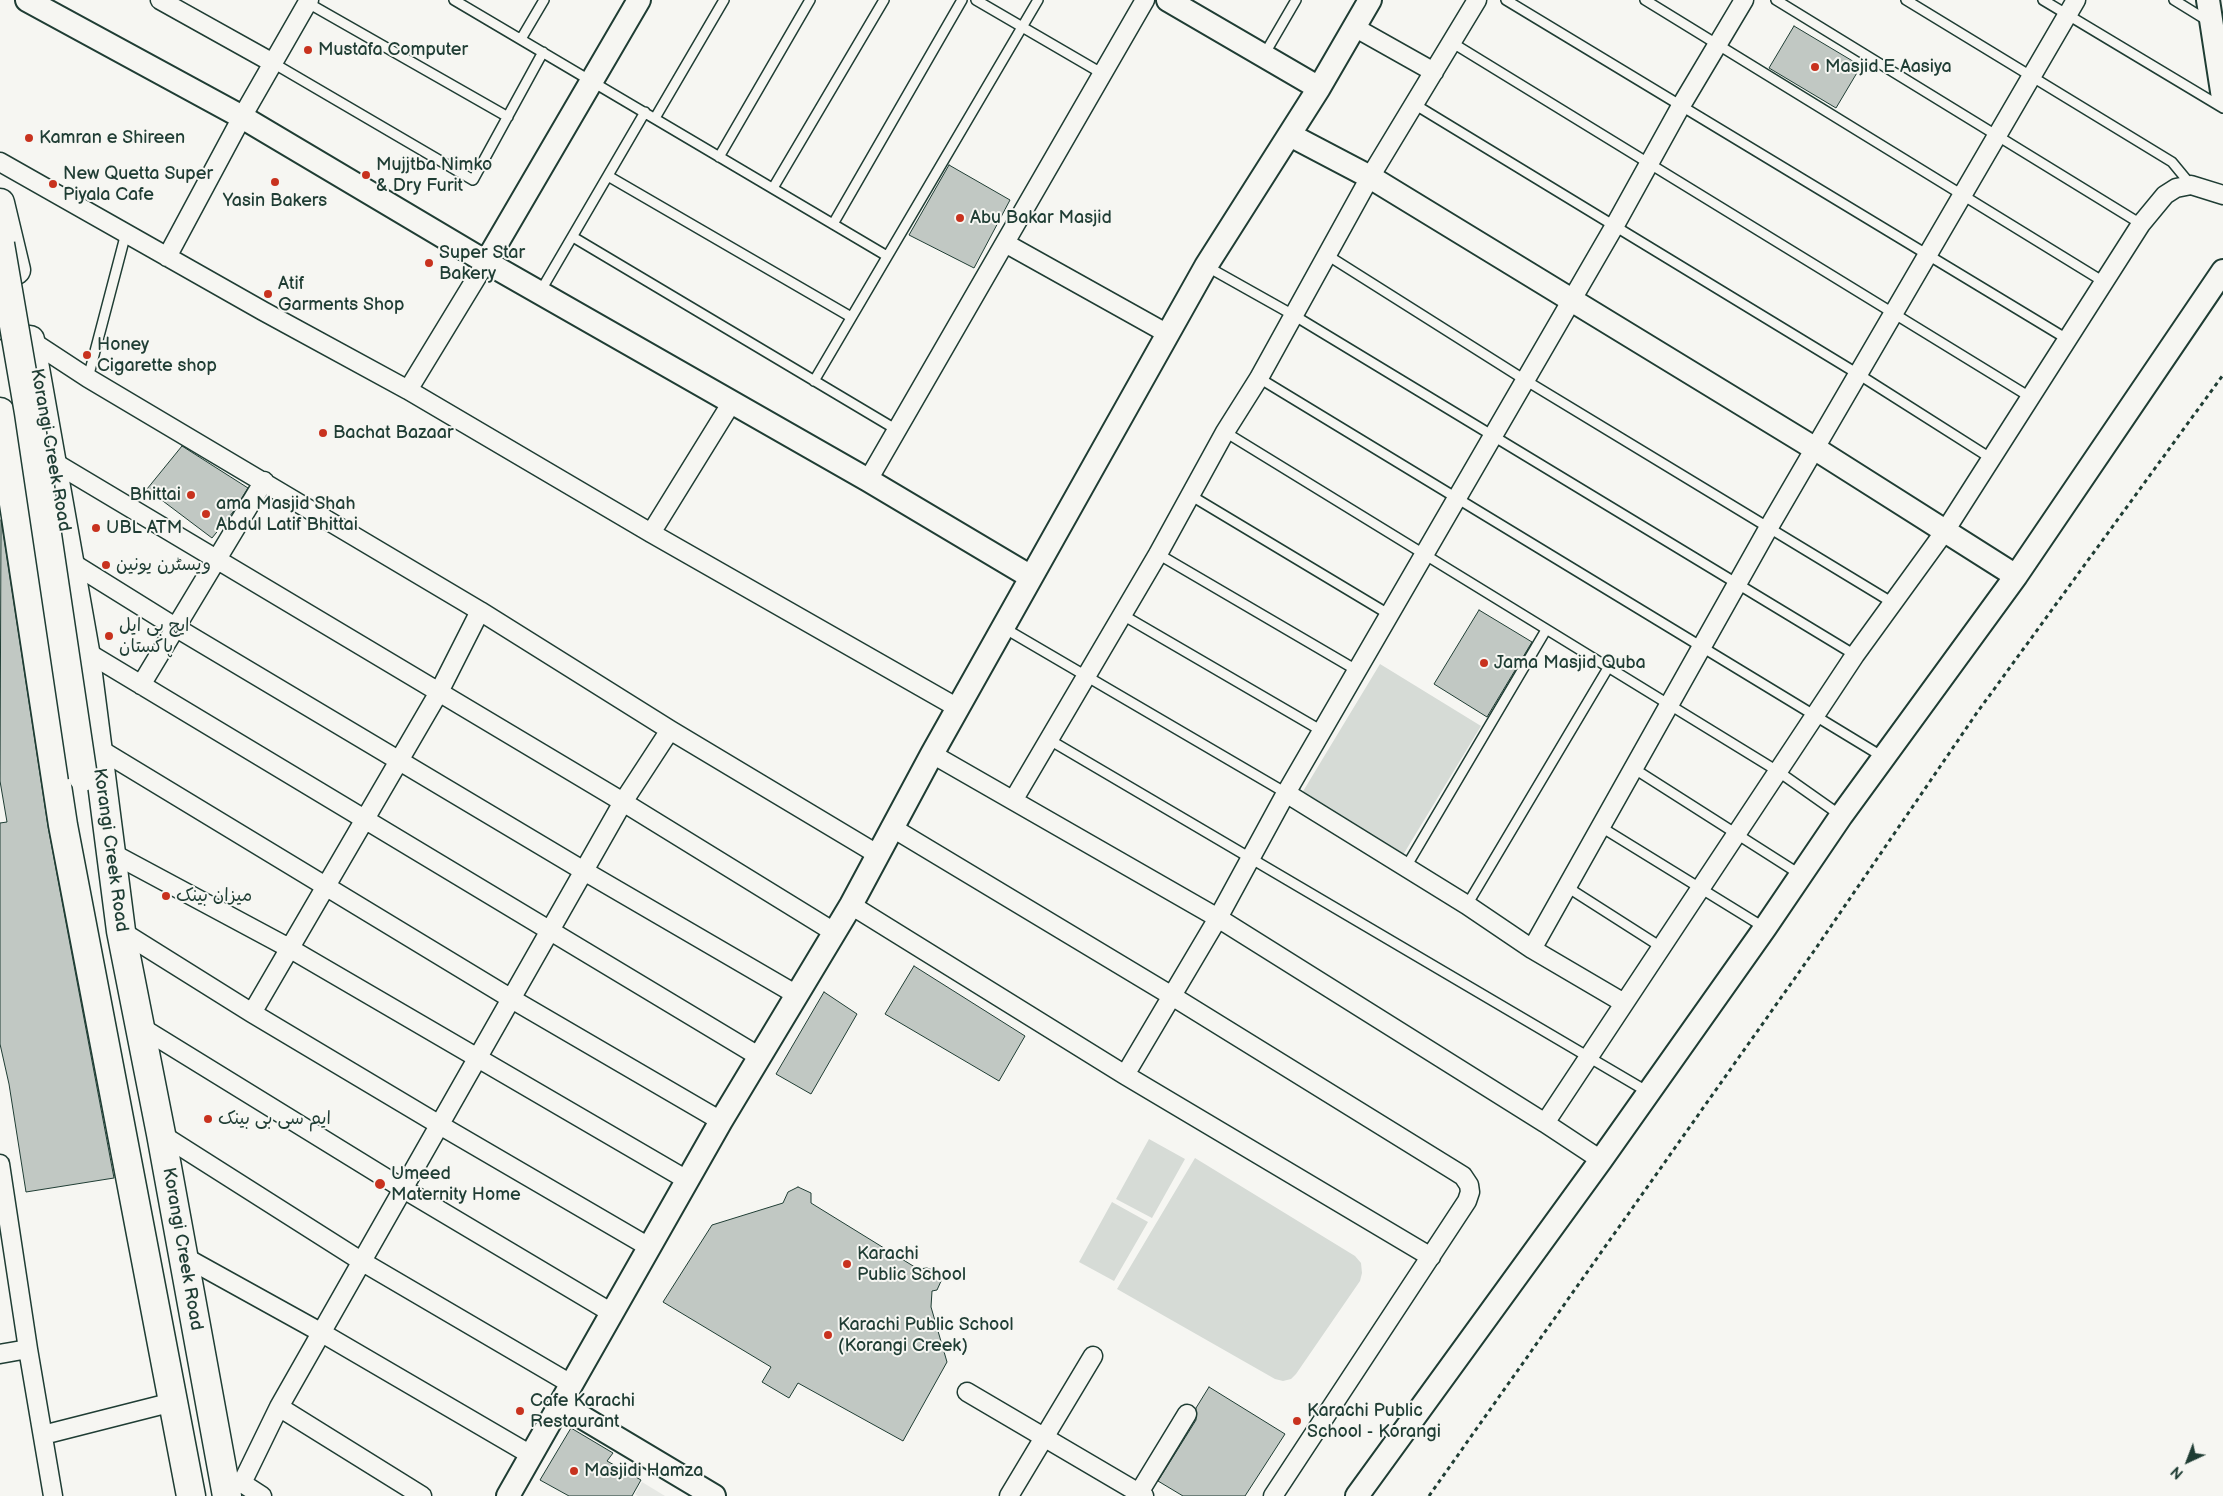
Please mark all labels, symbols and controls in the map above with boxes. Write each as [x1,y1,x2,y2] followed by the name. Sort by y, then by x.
[318,39,468,61] place label: Mustafa Computer
[302,44,314,56] marker: Mustafa Computer
[1825,56,1952,78] place label: Masjid E Aasiya
[1809,61,1821,73] marker: Masjid E Aasiya
[39,127,185,149] place label: Kamran e Shireen
[23,132,35,144] marker: Kamran e Shireen
[376,154,492,196] place label: Mujjtba Nimko & Dry Furit
[63,163,213,205] place label: New Quetta Super Piyala Cafe
[360,169,372,181] marker: Mujjtba Nimko & Dry Furit
[269,176,281,188] marker: Yasin Bakers
[47,178,59,190] marker: New Quetta Super Piyala Cafe
[223,190,327,212] place label: Yasin Bakers
[970,207,1112,229] place label: Abu Bakar Masjid
[954,212,966,224] marker: Abu Bakar Masjid
[439,242,525,284] place label: Super Star Bakery
[423,257,435,269] marker: Super Star Bakery
[278,273,405,316] place label: Atif Garments Shop
[262,288,274,300] marker: Atif Garments Shop
[97,334,217,376] place label: Honey Cigarette shop
[81,349,93,361] marker: Honey Cigarette shop
[25,367,75,533] street label: Korangi Creek Road
[333,422,453,444] place label: Bachat Bazaar
[317,427,329,439] marker: Bachat Bazaar
[130,484,181,506] place label: Bhittai
[185,489,197,501] marker: Bhittai
[216,493,358,536] place label: ama Masjid Shah Abdul Latif Bhittai
[200,508,212,520] marker: ama Masjid Shah Abdul Latif Bhittai
[106,517,182,539] place label: UBL ATM
[90,522,102,534] marker: UBL ATM
[116,554,211,576] place label: ویسٹرن یونین
[100,559,112,571] marker: ویسٹرن یونین
[119,615,190,658] place label: ایچ بی ایل پاکستان
[103,630,115,642] marker: ایچ بی ایل پاکستان
[1494,652,1646,674] place label: Jama Masjid Quba
[1478,657,1490,669] marker: Jama Masjid Quba
[88,767,132,933] street label: Korangi Creek Road
[176,885,252,907] place label: میزان بینک
[160,890,172,902] marker: میزان بینک
[218,1108,331,1130] place label: ایم سی بی بینک
[202,1113,214,1125] marker: ایم سی بی بینک
[391,1163,521,1206] place label: Umeed Maternity Home
[157,1166,207,1332] street label: Korangi Creek Road
[373,1177,387,1191] marker: Umeed Maternity Home
[857,1243,966,1286] place label: Karachi Public School
[841,1258,853,1270] marker: Karachi Public School
[838,1314,1014,1356] place label: Karachi Public School (Korangi Creek)
[822,1329,834,1341] marker: Karachi Public School (Korangi Creek)
[530,1390,635,1432] place label: Cafe Karachi Restaurant
[1307,1400,1441,1442] place label: Karachi Public School - Korangi
[514,1405,526,1417] marker: Cafe Karachi Restaurant
[1291,1415,1303,1427] marker: Karachi Public School - Korangi
[2163,1436,2213,1486] north arrow
[584,1460,703,1482] place label: Masjidi Hamza
[2168,1463,2187,1482] text: N
[568,1465,580,1477] marker: Masjidi Hamza

